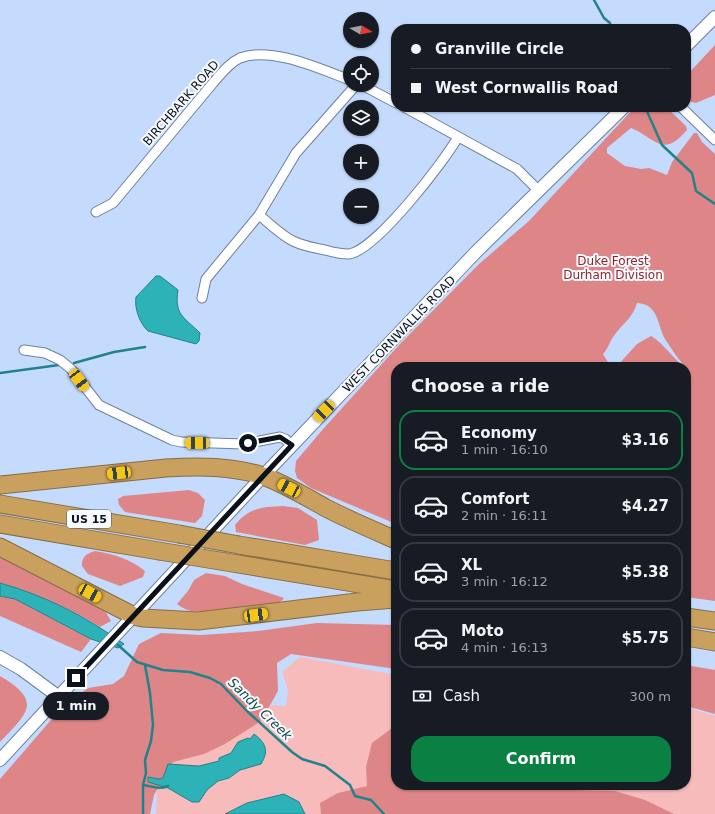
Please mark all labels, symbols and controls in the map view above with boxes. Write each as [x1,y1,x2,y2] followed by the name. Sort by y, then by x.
[343,12,379,48] north arrow
[343,12,379,224] map controls
[435,40,564,58] text: Granville Circle
[343,56,379,92] button: locate
[140,57,222,149] street label: BIRCHBARK ROAD
[435,79,618,97] text: West Cornwallis Road
[343,100,379,136] button: layers
[343,144,379,180] button: +
[343,188,379,224] button: −
[563,254,663,282] park label: Duke Forest Durham Division
[340,273,458,395] street label: WEST CORNWALLIS ROAD
[67,367,91,393] car
[411,375,550,396] text: Choose a ride
[311,398,337,424] car
[413,422,449,458] icon: car
[461,424,537,442] text: Economy
[622,431,669,449] text: $3.16
[239,434,257,452] route start
[185,437,209,449] car
[461,442,548,457] text: 1 min · 16:10
[106,466,132,480] car
[276,477,302,499] car
[413,488,449,524] icon: car
[461,490,529,508] text: Comfort
[622,497,669,515] text: $4.27
[461,508,548,523] text: 2 min · 16:11
[67,510,111,528] road number: US 15
[413,554,449,590] icon: car
[461,556,482,574] text: XL
[622,563,669,581] text: $5.38
[461,574,548,589] text: 3 min · 16:12
[77,582,103,604] car
[243,607,269,623] car
[413,620,449,656] icon: car
[461,622,504,640] text: Moto
[622,629,669,647] text: $5.75
[461,640,548,655] text: 4 min · 16:13
[67,669,85,687] route end
[225,675,295,743] water label: Sandy Creek
[411,685,433,707] icon: cash
[443,687,480,705] text: Cash
[629,689,671,704] text: 300 m
[43,692,109,720] callout: 1 min
[56,698,96,713] text: 1 min
[411,736,671,782] button: Confirm

